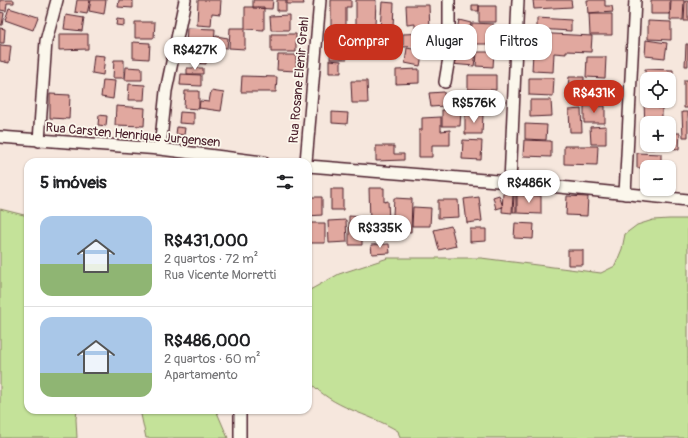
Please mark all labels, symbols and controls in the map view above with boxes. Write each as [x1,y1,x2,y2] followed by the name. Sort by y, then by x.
[285,16,313,144] street label: Rua Rosane Elenir Grahl
[324,24,403,60] chip: Comprar
[411,24,477,60] chip: Alugar
[485,24,552,60] chip: Filtros
[162,37,228,71] pin: R$427K
[173,42,217,58] text: R$427K
[640,72,676,196] map controls
[640,72,676,108] button: locate
[561,80,627,114] pin: R$431K
[573,85,615,101] text: R$431K
[441,90,507,124] pin: R$576K
[452,95,496,111] text: R$576K
[640,116,676,152] button: +
[45,119,221,151] street label: Rua Carsten Henrique Jurgensen
[640,160,676,196] button: −
[496,170,562,204] pin: R$486K
[274,171,296,193] icon: filters
[40,172,107,193] text: 5 imóveis
[507,175,551,191] text: R$486K
[347,215,413,249] pin: R$335K
[358,220,402,236] text: R$335K
[164,230,248,251] text: R$431,000
[72,232,120,280] icon: home
[164,251,258,267] text: 2 quartos · 72 m²
[164,267,276,283] text: Rua Vicente Morretti
[164,330,251,351] text: R$486,000
[72,333,120,381] icon: home
[164,351,261,367] text: 2 quartos · 60 m²
[164,367,238,383] text: Apartamento

